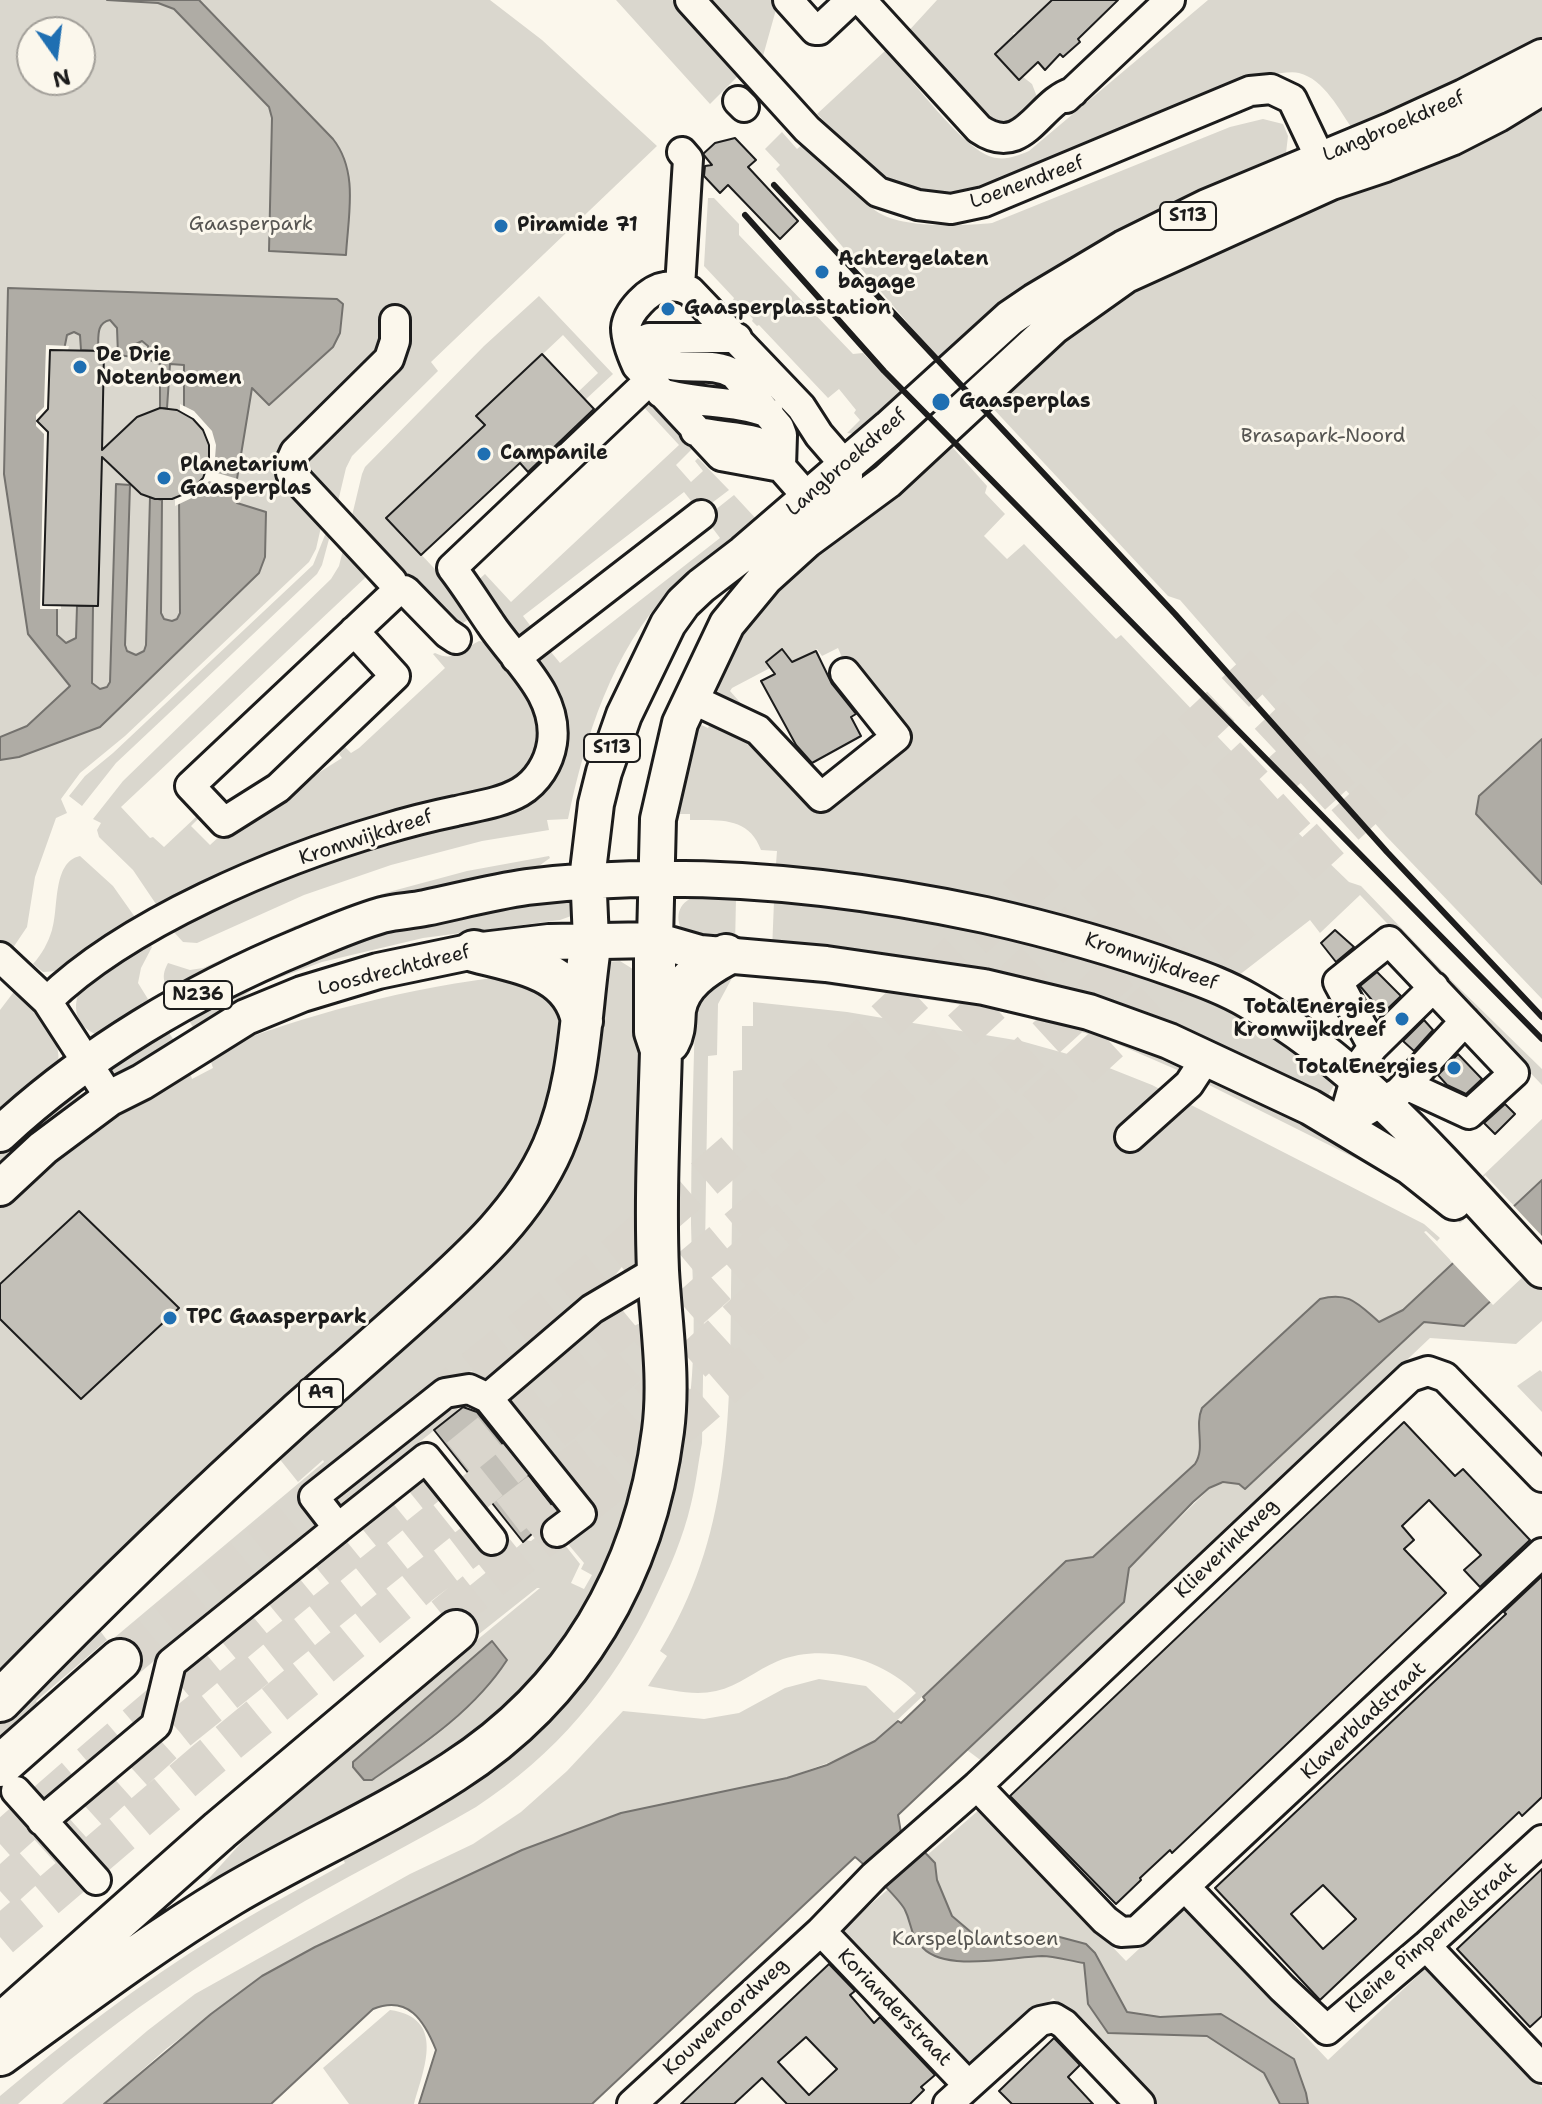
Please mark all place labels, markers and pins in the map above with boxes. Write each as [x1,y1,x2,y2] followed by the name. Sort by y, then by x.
[517,214,638,238] place label: Piramide 71
[492,217,510,235] marker: Piramide 71
[838,248,989,295] place label: Achtergelaten bagage
[813,263,831,281] marker: Achtergelaten bagage
[684,297,891,321] place label: Gaasperplasstation
[659,300,677,318] marker: Gaasperplasstation
[96,344,242,391] place label: De Drie Notenboomen
[71,358,89,376] marker: De Drie Notenboomen
[959,390,1091,414] place label: Gaasperplas
[930,391,952,413] marker: Gaasperplas
[500,442,608,466] place label: Campanile
[475,445,493,463] marker: Campanile
[180,454,312,501] place label: Planetarium Gaasperplas
[155,469,173,487] marker: Planetarium Gaasperplas
[1233,996,1386,1043] place label: TotalEnergies Kromwijkdreef
[1393,1010,1411,1028] marker: TotalEnergies Kromwijkdreef
[1295,1056,1438,1080] place label: TotalEnergies
[1445,1059,1463,1077] marker: TotalEnergies
[186,1306,367,1330] place label: TPC Gaasperpark
[161,1309,179,1327] marker: TPC Gaasperpark

